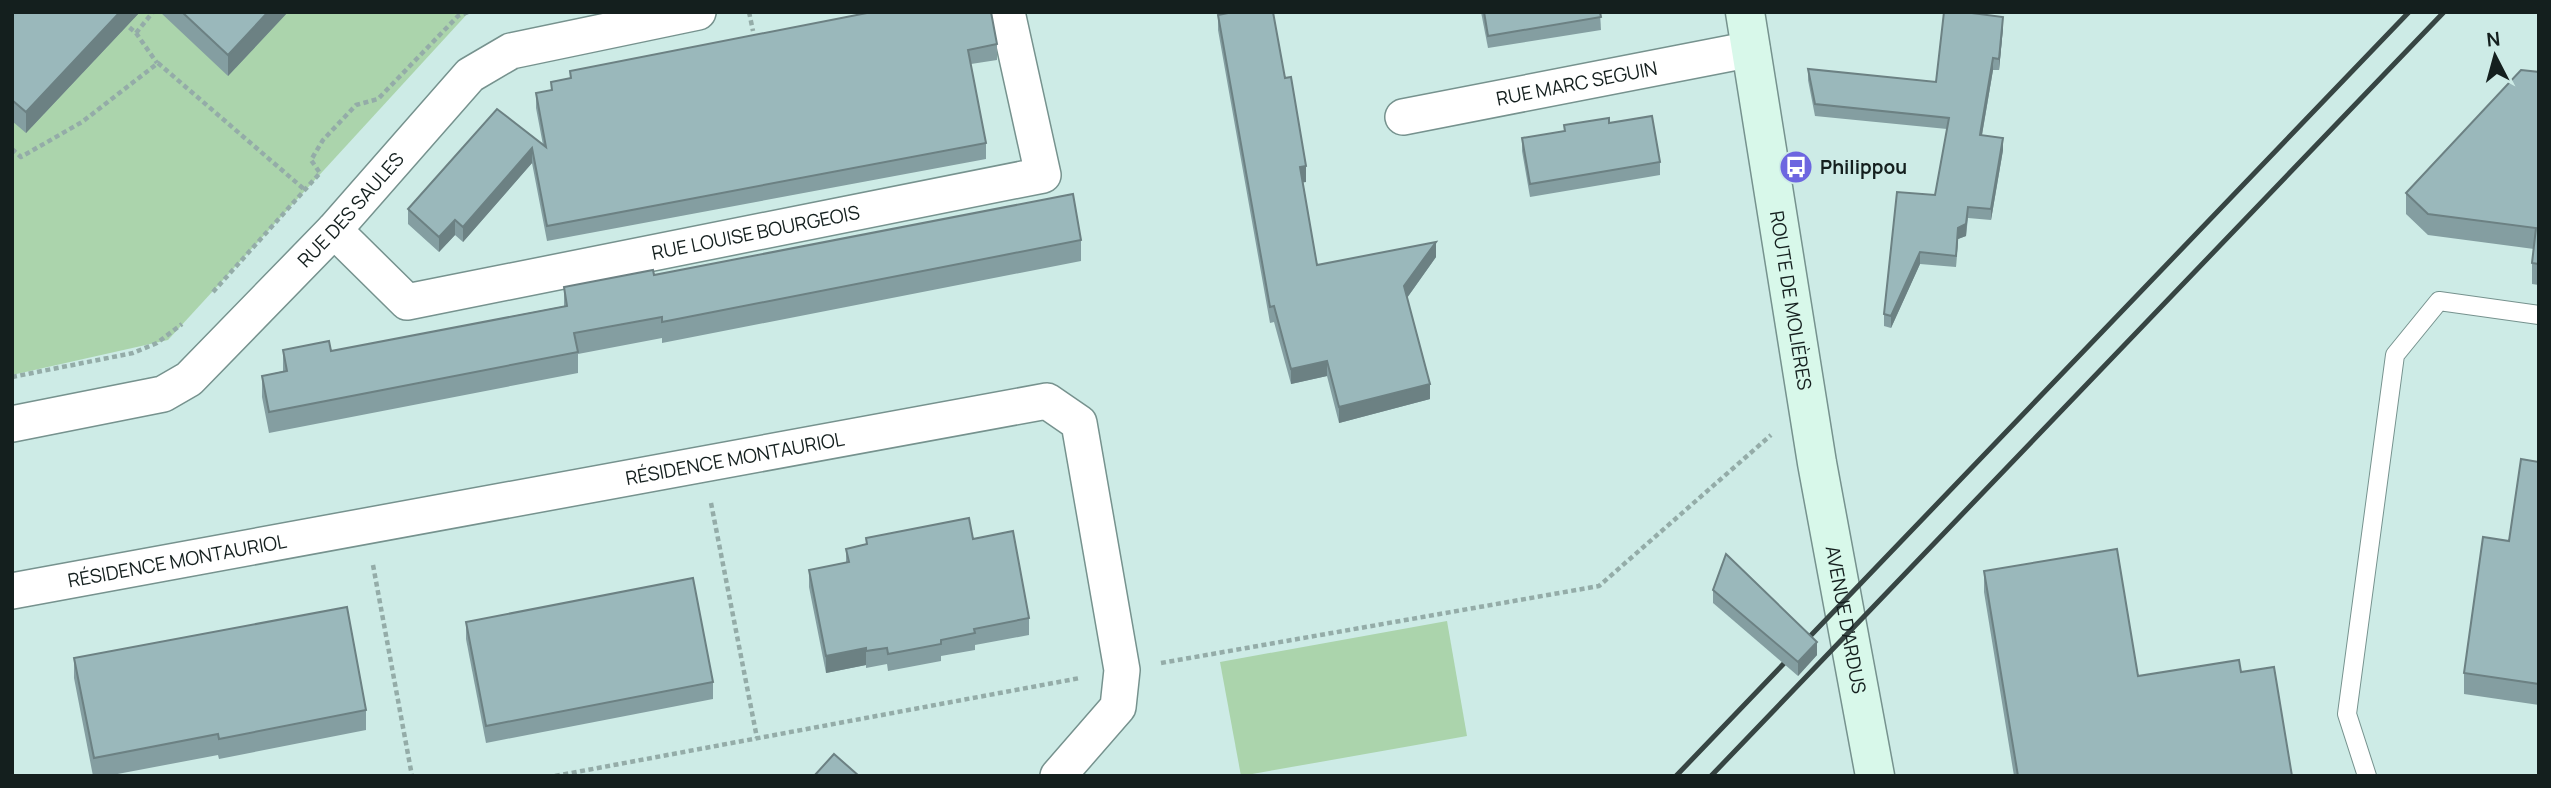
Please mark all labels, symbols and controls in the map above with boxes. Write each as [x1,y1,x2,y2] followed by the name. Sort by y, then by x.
[2460,21,2530,91] north arrow
[2485,25,2501,53] text: N
[1494,55,1659,112] street label: RUE MARC SEGUIN
[292,146,410,273] street label: RUE DES SAULES
[1777,148,1815,186] bus stop icon: Philippou
[1820,154,1907,180] place label: Philippou
[649,199,862,266] street label: RUE LOUISE BOURGEOIS
[1764,209,1818,392] street label: ROUTE DE MOLIÈRES
[623,425,847,491] street label: RÉSIDENCE MONTAURIOL
[66,528,289,593] street label: RÉSIDENCE MONTAURIOL
[1820,544,1873,696] street label: AVENUE D'ARDUS

